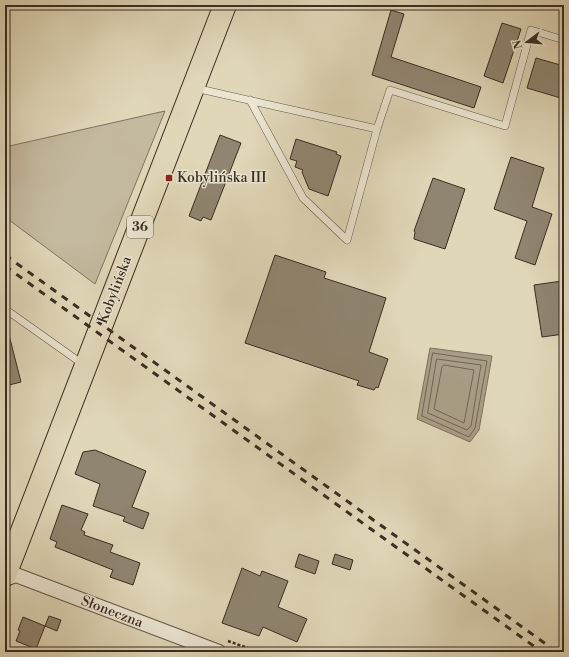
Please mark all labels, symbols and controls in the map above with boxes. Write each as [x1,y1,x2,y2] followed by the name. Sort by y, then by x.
[507,22,547,62] north arrow
[510,38,526,51] text: N
[177,169,267,187] place label: Kobylińska III
[164,173,174,183] marker: Kobylińska III
[127,216,153,238] road number: 36
[94,253,136,326] street label: Kobylińska
[79,592,146,632] street label: Słoneczna

